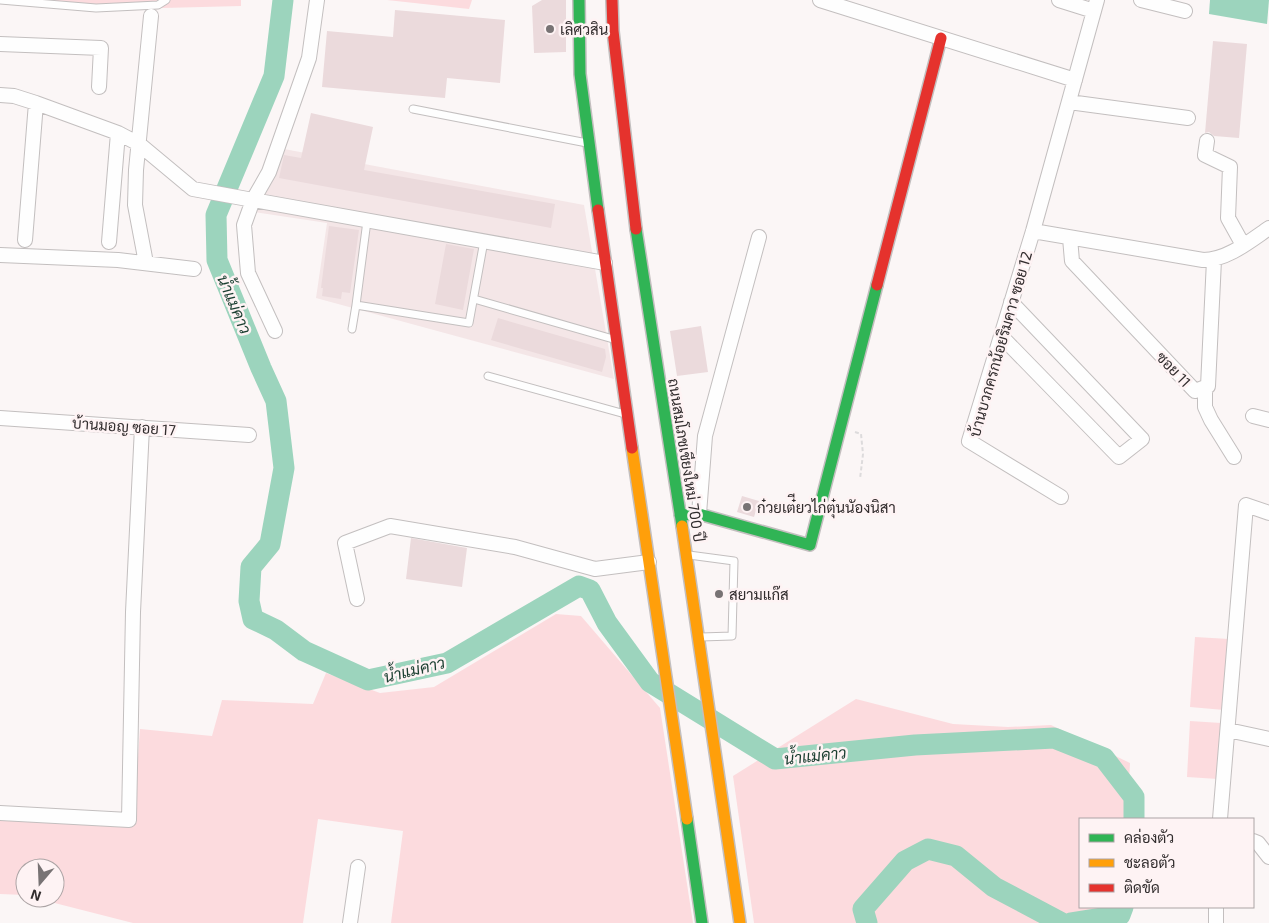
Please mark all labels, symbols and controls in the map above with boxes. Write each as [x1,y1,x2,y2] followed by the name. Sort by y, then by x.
[560,20,608,38] place label: เลิศวสิน
[544,23,556,35] marker: เลิศวสิน
[965,249,1035,439] street label: บ้านบวกครกน้อยริมคาว ซอย 12
[214,270,260,337] water label: น้ำแม่คาว
[1153,348,1195,390] street label: ซอย 11
[665,377,709,543] street label: ถนนสมโภชเชียงใหม่ 700 ปี
[71,413,177,440] street label: บ้านมอญ ซอย 17
[757,493,896,519] place label: ก๋วยเต๋ียวไก่ตุ๋นนัองนิสา
[741,501,753,513] marker: ก๋วยเต๋ียวไก่ตุ๋นนัองนิสา
[729,585,789,603] place label: สยามแก๊ส
[713,588,725,600] marker: สยามแก๊ส
[380,648,447,686] water label: น้ำแม่คาว
[782,738,847,768] water label: น้ำแม่คาว
[1079,818,1254,908] legend
[1124,828,1174,846] text: คล่องตัว
[1124,853,1175,871] text: ชะลอตัว
[15,858,65,908] north arrow
[1124,878,1160,896] text: ติดขัด
[28,886,43,905] text: N

